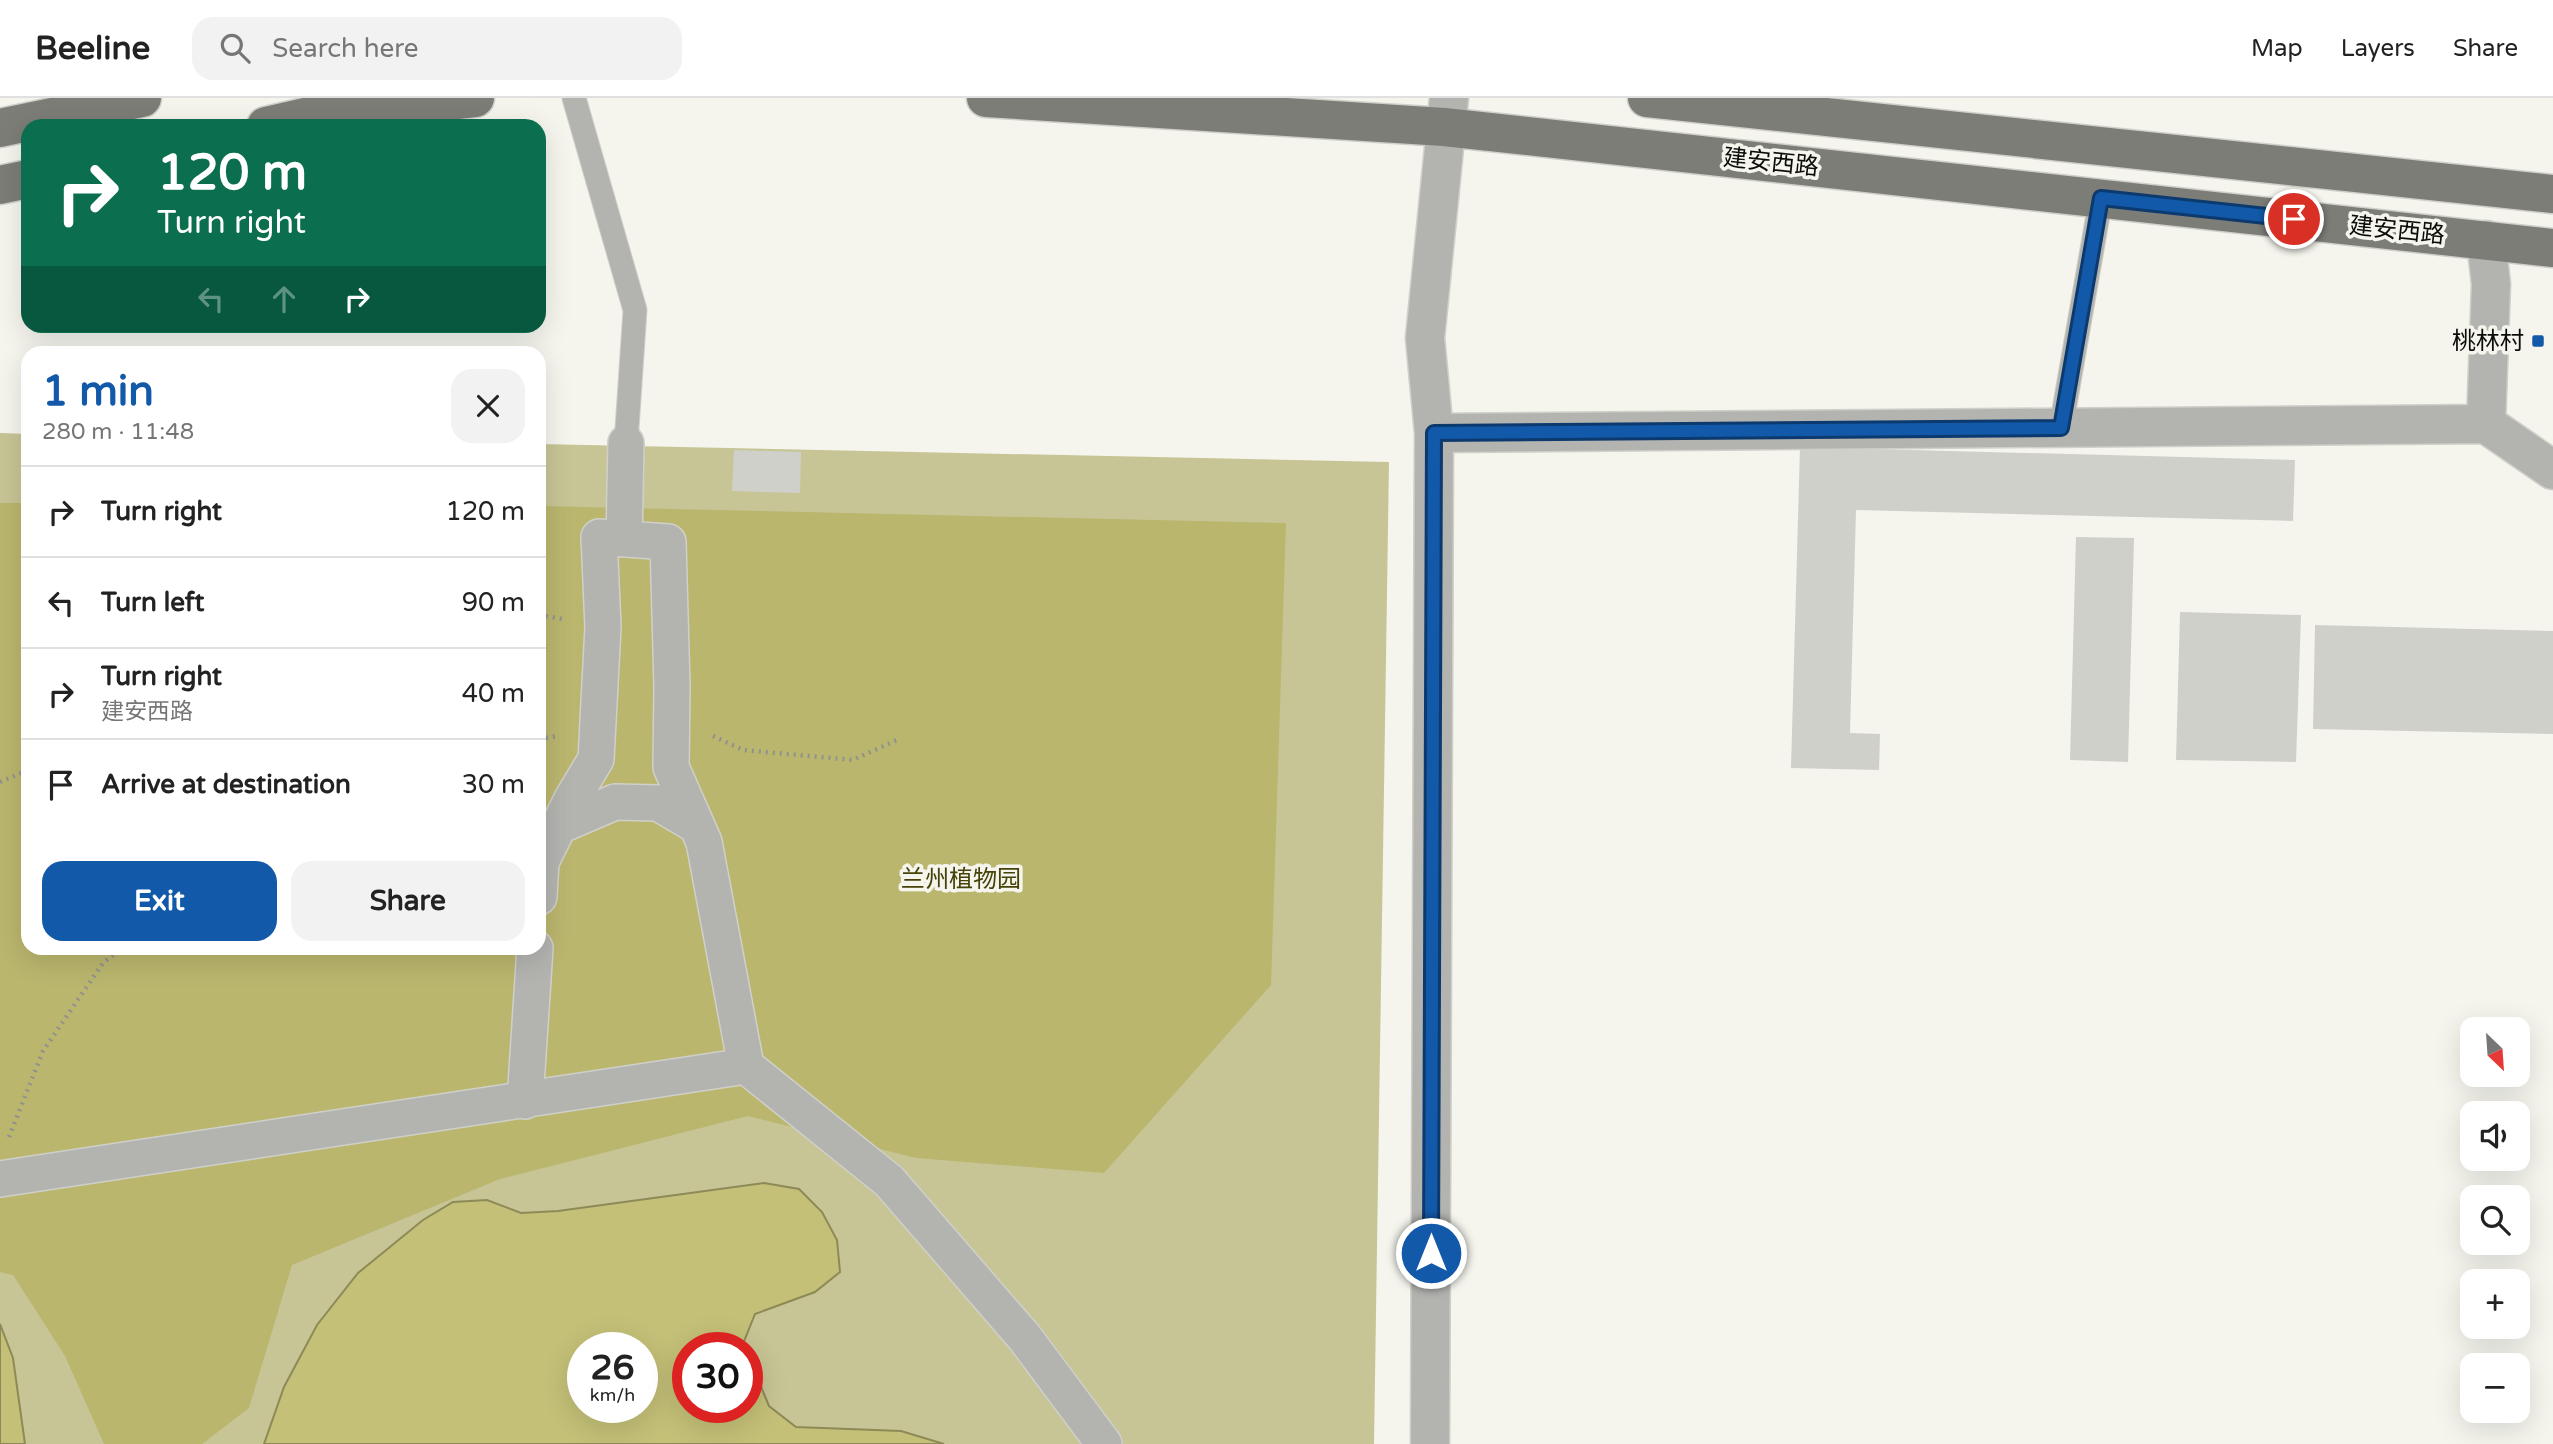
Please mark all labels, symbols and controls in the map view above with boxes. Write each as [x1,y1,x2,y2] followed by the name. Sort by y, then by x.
[192,17,682,80] search box
[35,29,150,68] text: Beeline
[216,29,254,67] icon: search
[272,33,418,64] text: Search here
[2251,34,2303,63] text: Map
[2341,34,2415,63] text: Layers
[2453,34,2518,63] text: Share
[1722,143,1820,182] street label: 建安西路
[157,144,307,203] text: 120 m
[42,147,133,238] icon: right
[2264,189,2324,249] pin
[2275,200,2313,238] icon: arrive
[157,204,306,242] text: Turn right
[2348,211,2446,250] street label: 建安西路
[192,280,230,318] icon: left
[265,280,303,318] icon: ahead
[338,280,376,318] icon: right
[2452,327,2524,356] place label: 桃林村
[2530,333,2546,349] marker: 桃林村
[42,366,154,417] text: 1 min
[451,369,525,443] button: close
[42,418,194,446] text: 280 m · 11:48
[42,493,80,531] icon: right
[101,496,222,527] text: Turn right
[445,496,525,527] text: 120 m
[42,584,80,622] icon: left
[101,587,204,618] text: Turn left
[462,587,525,618] text: 90 m
[101,661,222,692] text: Turn right
[42,675,80,713] icon: right
[462,678,525,709] text: 40 m
[101,698,193,726] text: 建安西路
[42,766,80,804] icon: arrive
[101,769,351,800] text: Arrive at destination
[462,769,525,800] text: 30 m
[42,861,277,941] button: Exit
[291,861,525,941] button: Share
[901,865,1021,894] park label: 兰州植物园
[2460,1017,2530,1087] north arrow
[2460,1017,2530,1423] map controls
[2460,1101,2530,1171] button: sound
[2460,1185,2530,1255] button: search
[1394,1216,1468,1290] position arrow
[2460,1269,2530,1339] button: +
[672,1332,763,1423] speed limit sign: 30
[591,1347,634,1389] text: 26
[2460,1353,2530,1423] button: −
[590,1384,635,1406] text: km/h

